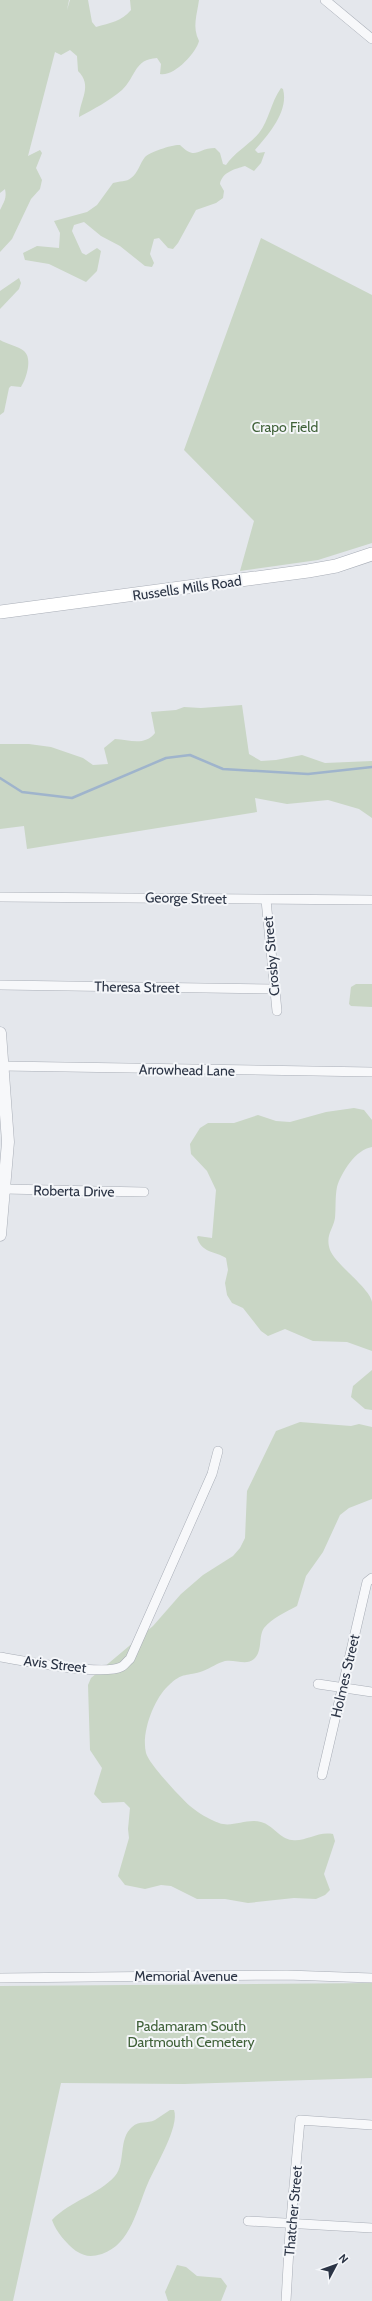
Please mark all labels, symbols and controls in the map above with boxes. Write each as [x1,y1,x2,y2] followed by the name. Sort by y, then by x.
[252,418,318,436] park label: Crapo Field
[131,571,243,605] street label: Russells Mills Road
[145,888,227,908] street label: George Street
[259,915,283,997] street label: Crosby Street
[94,977,180,997] street label: Theresa Street
[139,1060,235,1080] street label: Arrowhead Lane
[33,1181,115,1201] street label: Roberta Drive
[327,1632,363,1719] street label: Holmes Street
[23,1651,88,1677] street label: Avis Street
[134,1967,238,1985] street label: Memorial Avenue
[127,2017,255,2051] park label: Padamaram South Dartmouth Cemetery
[280,2165,306,2257] street label: Thatcher Street
[316,2245,356,2285] north arrow
[336,2251,351,2266] text: N

